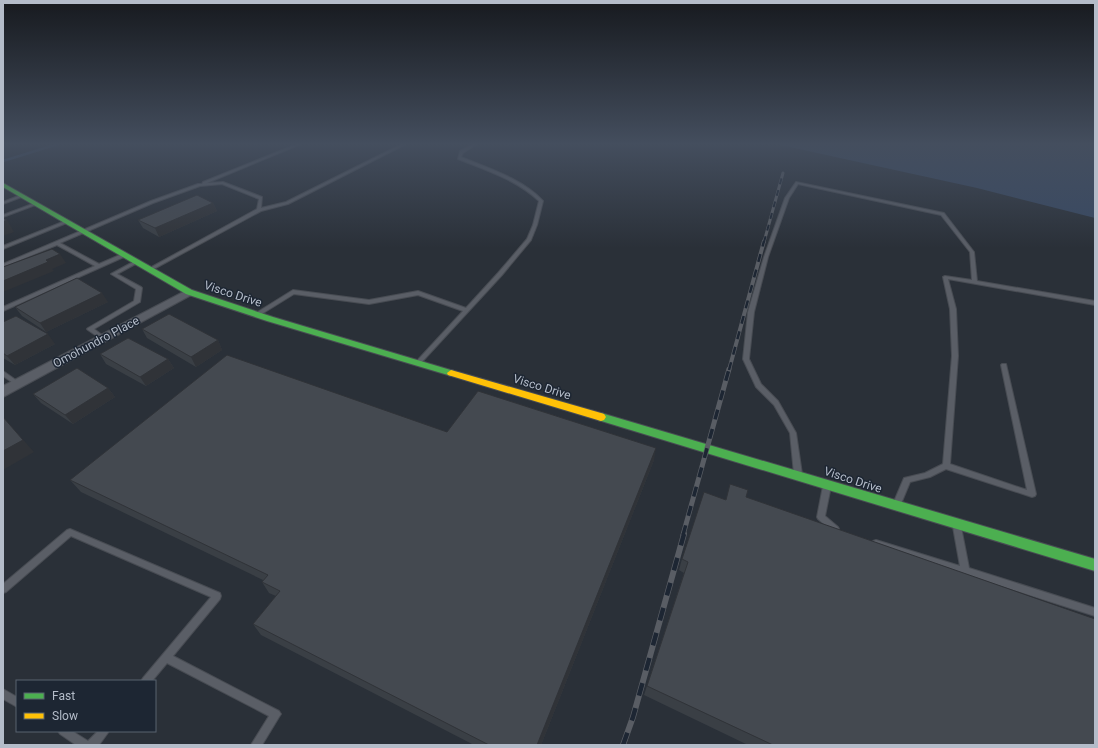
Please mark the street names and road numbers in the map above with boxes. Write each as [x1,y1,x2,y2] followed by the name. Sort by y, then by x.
[202,278,264,310] street label: Visco Drive
[50,313,142,371] street label: Omohundro Place
[511,372,573,402] street label: Visco Drive
[822,464,884,496] street label: Visco Drive

